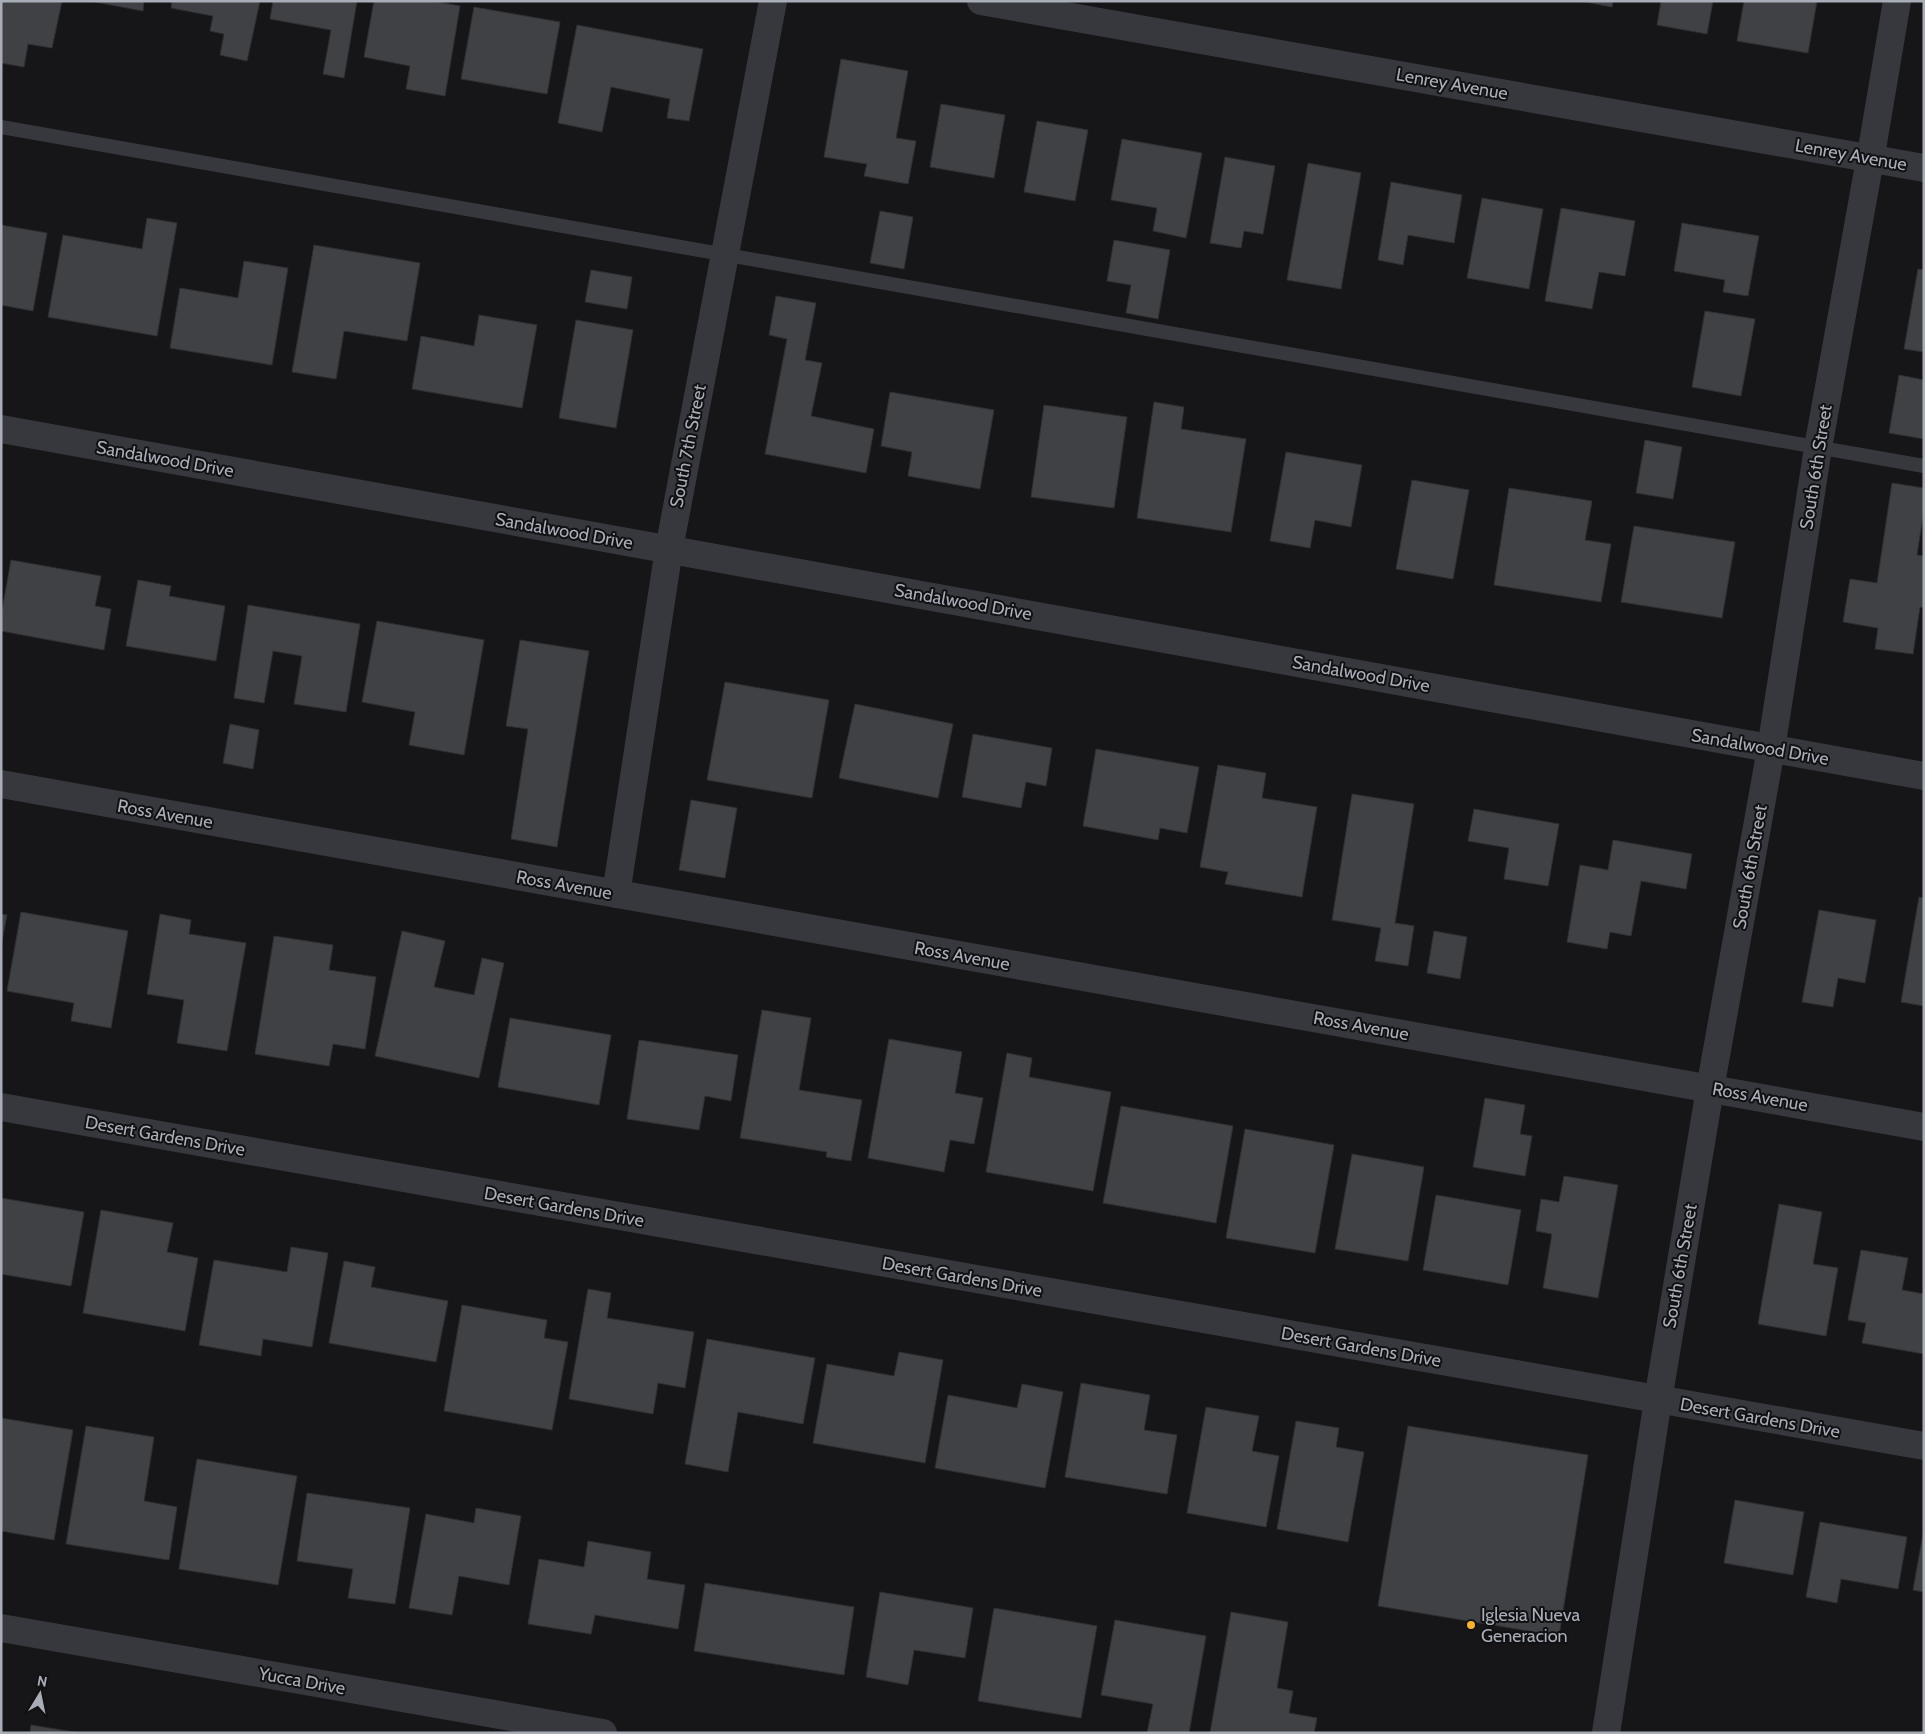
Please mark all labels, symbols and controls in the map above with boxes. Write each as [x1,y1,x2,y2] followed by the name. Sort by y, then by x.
[1394,63,1510,105] street label: Lenrey Avenue
[1793,134,1909,176] street label: Lenrey Avenue
[665,383,711,509] street label: South 7th Street
[1795,403,1837,531] street label: South 6th Street
[95,436,235,482] street label: Sandalwood Drive
[494,508,634,554] street label: Sandalwood Drive
[893,579,1033,625] street label: Sandalwood Drive
[1291,651,1431,697] street label: Sandalwood Drive
[1690,724,1830,770] street label: Sandalwood Drive
[116,795,214,833] street label: Ross Avenue
[1728,803,1772,931] street label: South 6th Street
[515,866,613,904] street label: Ross Avenue
[913,937,1011,975] street label: Ross Avenue
[1312,1007,1410,1045] street label: Ross Avenue
[1711,1078,1809,1116] street label: Ross Avenue
[83,1111,247,1161] street label: Desert Gardens Drive
[482,1182,646,1232] street label: Desert Gardens Drive
[1658,1202,1702,1330] street label: South 6th Street
[880,1252,1044,1302] street label: Desert Gardens Drive
[1279,1322,1443,1372] street label: Desert Gardens Drive
[1678,1393,1842,1443] street label: Desert Gardens Drive
[1481,1604,1580,1647] place label: Iglesia Nueva Generacion
[1465,1619,1477,1631] marker: Iglesia Nueva Generacion
[256,1662,347,1699] street label: Yucca Drive
[15,1669,65,1719] north arrow
[36,1671,49,1691] text: N

